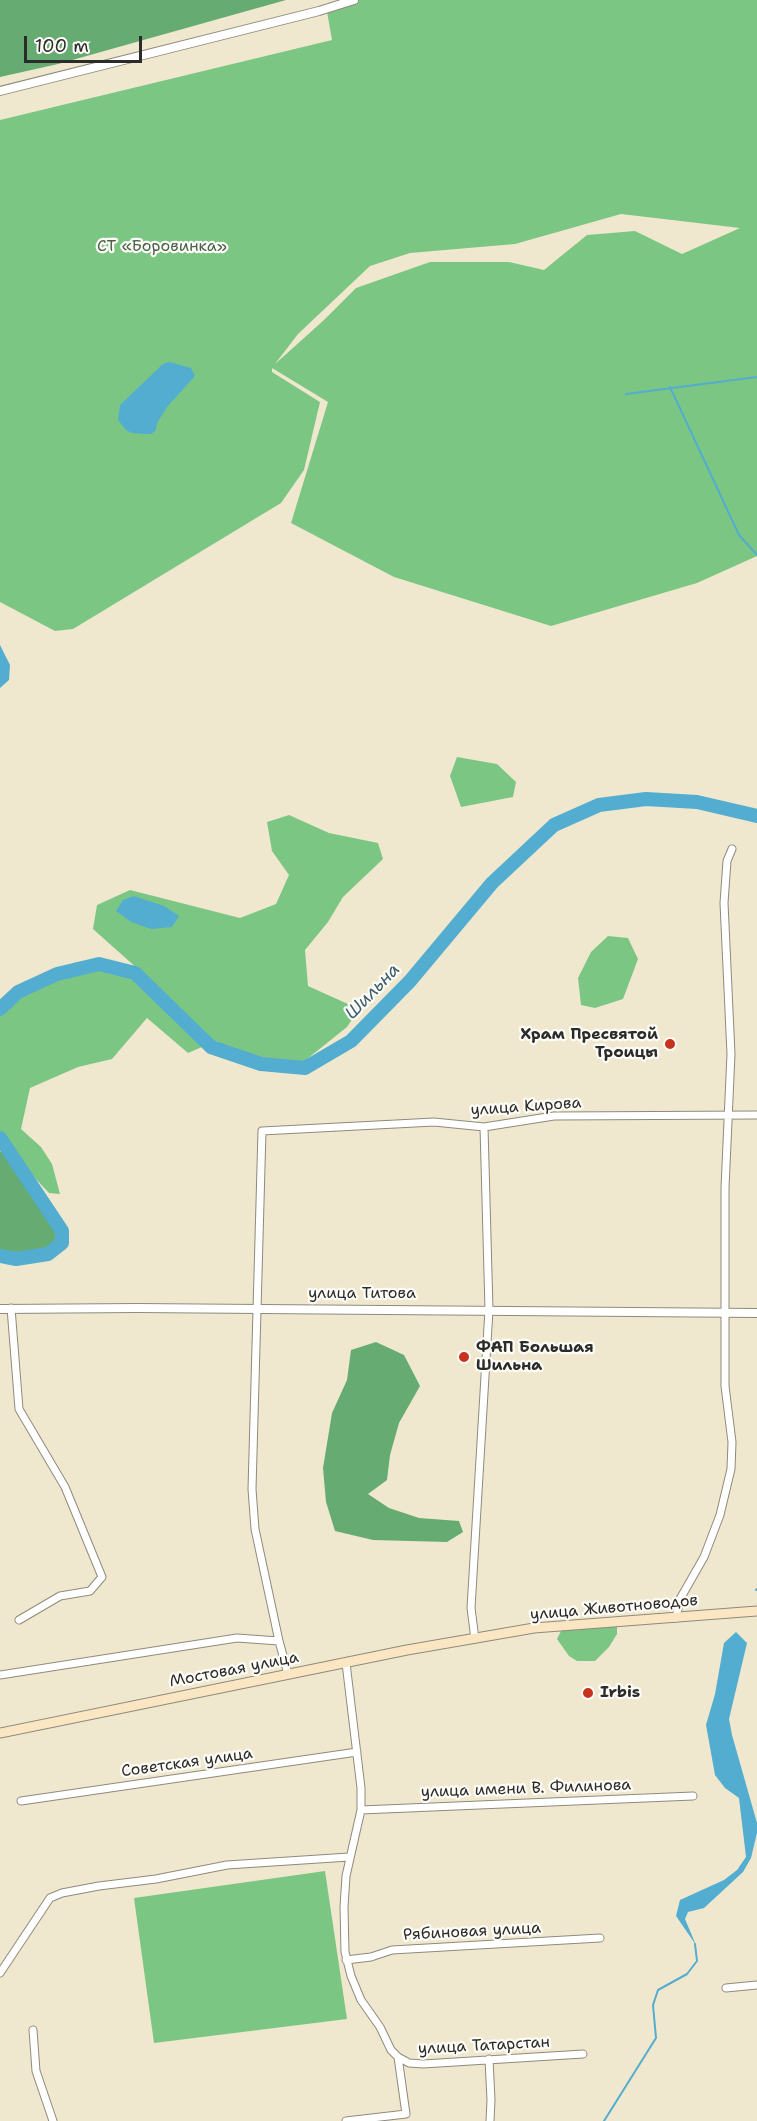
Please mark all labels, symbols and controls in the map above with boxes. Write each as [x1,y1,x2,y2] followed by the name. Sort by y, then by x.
[27,24,146,62] scale bar
[35,34,89,58] text: 100 m
[97,237,227,257] park label: СТ «Боровинка»
[341,959,405,1025] water label: Шильна
[521,1025,658,1063] place label: Храм Пресвятой Троицы
[663,1037,677,1051] marker: Храм Пресвятой Троицы
[470,1094,582,1120] street label: улица Кирова
[308,1284,416,1304] street label: улица Титова
[476,1338,594,1376] place label: ФАП Большая Шильна
[457,1350,471,1364] marker: ФАП Большая Шильна
[529,1591,699,1625] street label: улица Животноводов
[168,1648,300,1692] street label: Мостовая улица
[600,1683,640,1703] place label: Irbis
[581,1686,595,1700] marker: Irbis
[120,1744,254,1782] street label: Советская улица
[420,1776,632,1802] street label: улица имени В. Филинова
[403,1919,541,1945] street label: Рябиновая улица
[418,2033,550,2059] street label: улица Татарстан

